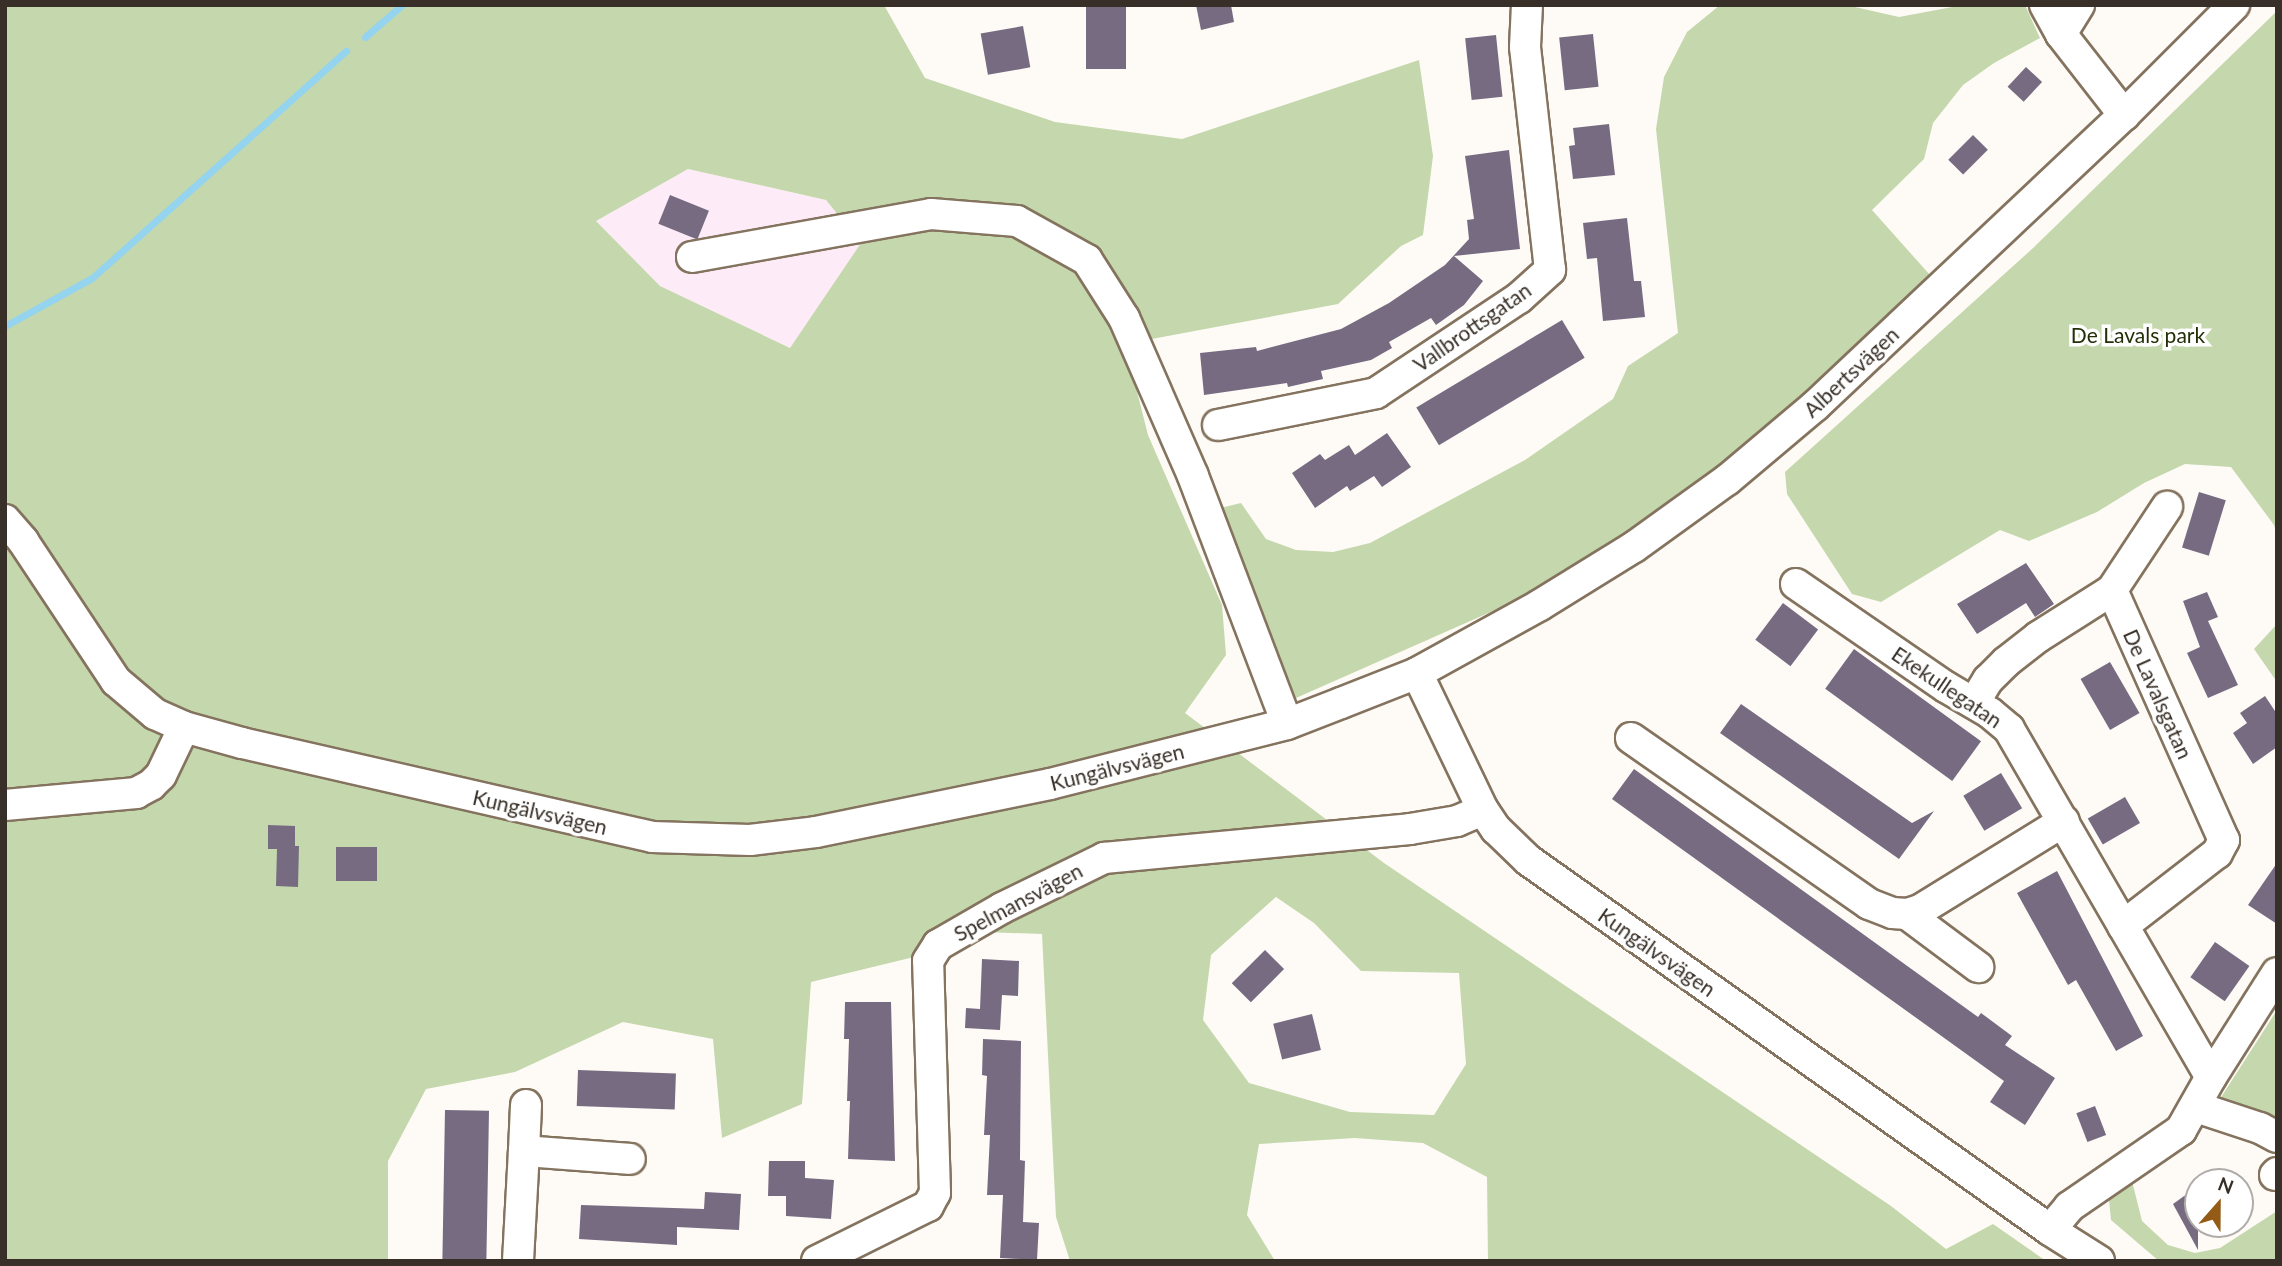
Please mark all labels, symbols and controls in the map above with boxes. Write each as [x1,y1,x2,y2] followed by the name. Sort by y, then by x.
[1408,277,1536,377] street label: Vallbrottsgatan
[1798,322,1904,422] street label: Albertsvägen
[2071,322,2205,348] park label: De Lavals park
[2118,625,2198,763] street label: De Lavalsgatan
[1887,641,2007,733] street label: Ekekullegatan
[1047,738,1187,796] street label: Kungälvsvägen
[470,784,610,840] street label: Kungälvsvägen
[949,858,1087,946] street label: Spelmansvägen
[1594,902,1720,1002] street label: Kungälvsvägen
[2184,1168,2254,1238] north arrow
[2215,1171,2237,1198] text: N

